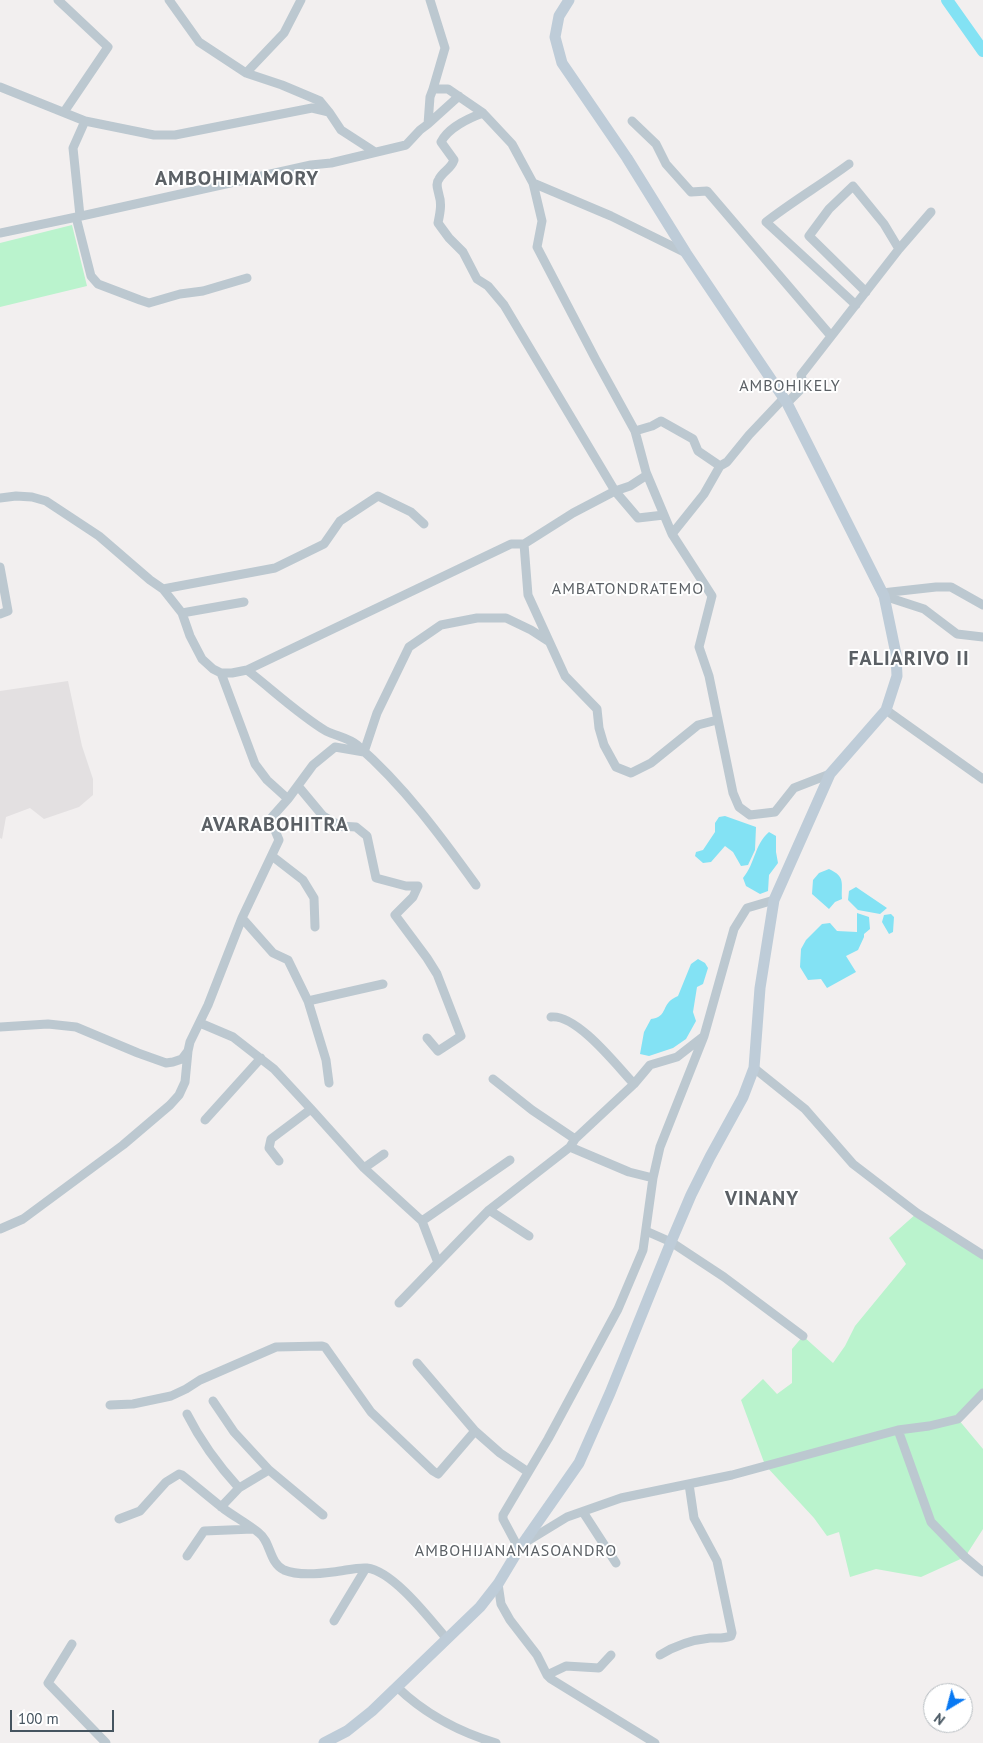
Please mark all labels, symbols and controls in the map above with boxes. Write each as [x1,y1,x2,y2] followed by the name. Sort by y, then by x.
[153,167,321,191] district label: AMBOHIMAMORY
[738,376,842,396] district label: AMBOHIKELY
[550,579,706,599] district label: AMBATONDRATEMO
[847,647,971,671] district label: FALIARIVO II
[200,813,350,837] district label: AVARABOHITRA
[724,1187,800,1211] district label: VINANY
[412,1541,620,1561] district label: AMBOHIJANAMASOANDRO
[923,1683,973,1733] north arrow
[12,1700,116,1732] scale bar
[18,1709,59,1728] text: 100 m
[930,1709,949,1729] text: N

